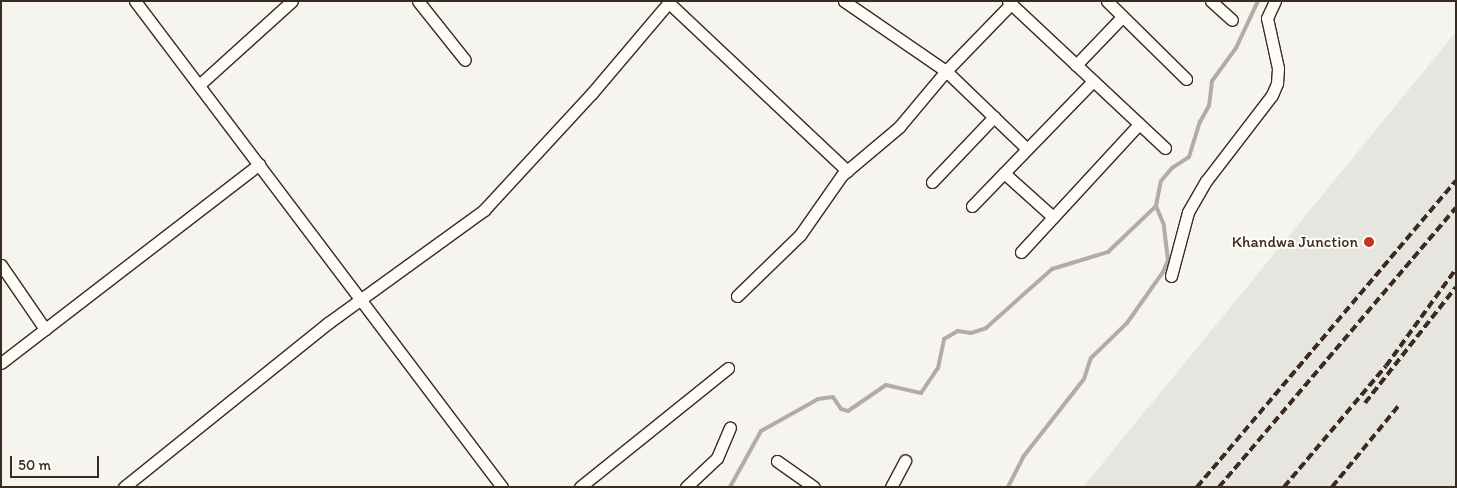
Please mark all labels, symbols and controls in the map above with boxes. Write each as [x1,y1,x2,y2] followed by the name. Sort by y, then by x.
[1231,232,1358,252] place label: Khandwa Junction
[1362,235,1376,249] marker: Khandwa Junction
[12,446,101,478] scale bar
[18,456,51,474] text: 50 m

